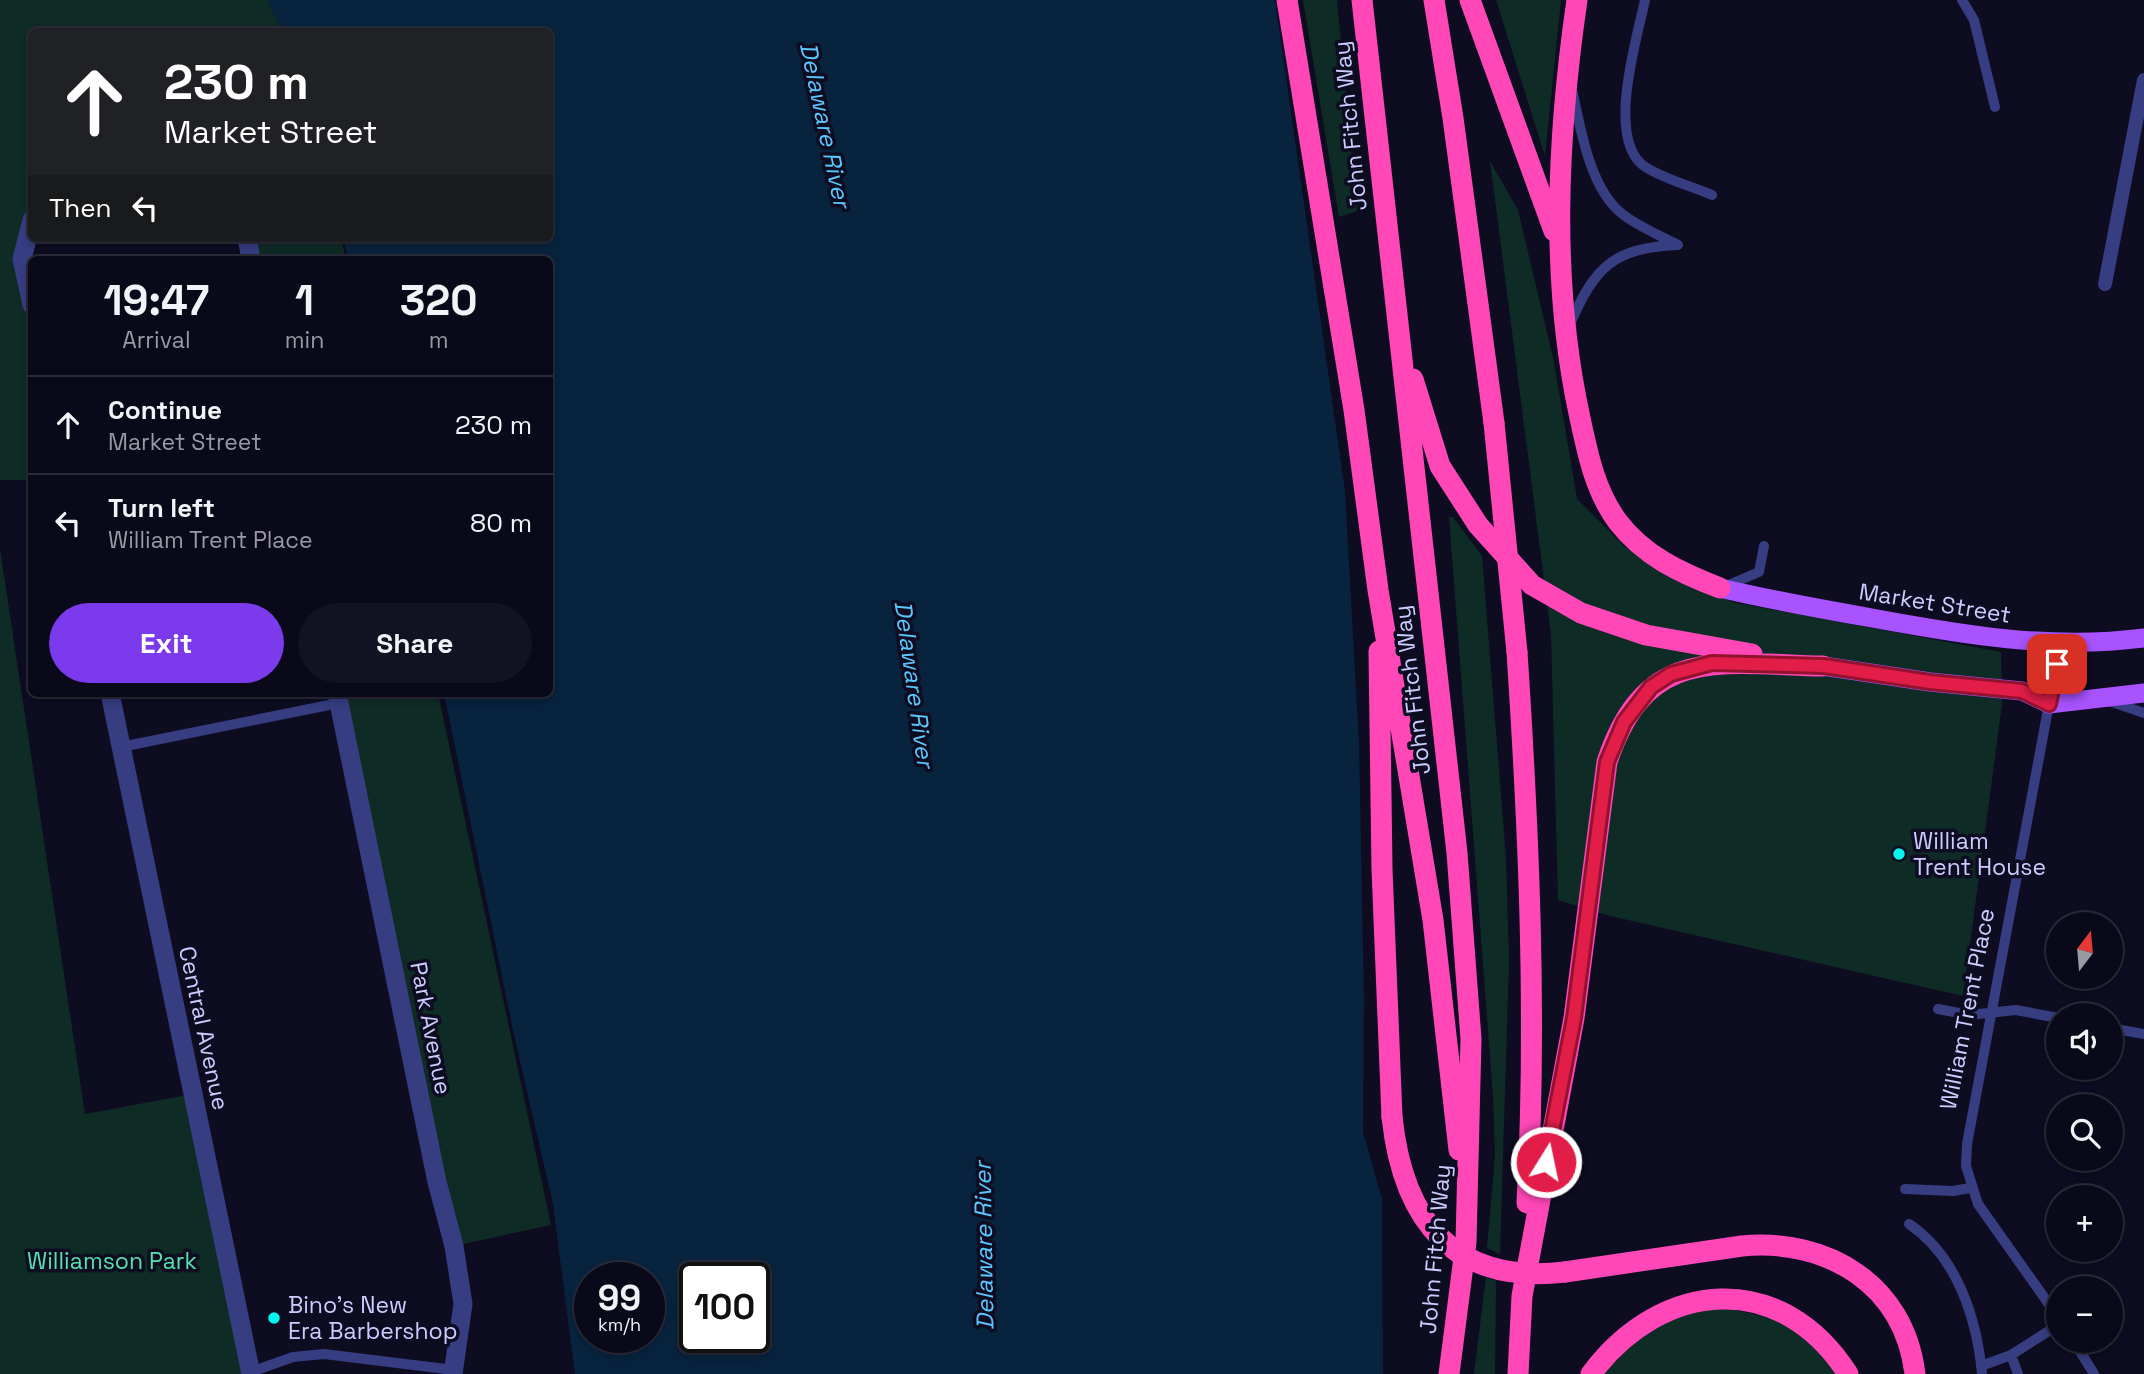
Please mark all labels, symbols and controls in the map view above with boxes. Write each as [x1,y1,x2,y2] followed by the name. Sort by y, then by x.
[793,39,859,213] water label: Delaware River
[1326,40,1374,212] street label: John Fitch Way
[164,51,309,113] text: 230 m
[49,56,140,147] icon: ahead
[164,112,378,152] text: Market Street
[126,189,164,227] icon: left
[49,191,112,225] text: Then
[104,274,209,327] text: 19:47
[295,274,314,327] text: 1
[400,274,477,327] text: 320
[122,325,191,355] text: Arrival
[285,325,324,355] text: min
[429,325,448,355] text: m
[108,393,222,427] text: Continue
[49,406,87,444] icon: ahead
[455,408,532,442] text: 230 m
[108,427,262,457] text: Market Street
[108,491,215,525] text: Turn left
[49,504,87,542] icon: left
[470,506,532,540] text: 80 m
[108,525,313,555] text: William Trent Place
[1857,576,2013,630] street label: Market Street
[887,599,942,772] water label: Delaware River
[49,603,284,683] button: Exit
[298,603,532,683] button: Share
[1387,604,1437,776] street label: John Fitch Way
[2027,634,2087,694] pin
[2038,645,2076,683] icon: arrive
[1913,826,2046,882] place label: William Trent House
[1891,846,1907,862] marker: William Trent House
[1933,906,2001,1112] street label: William Trent Place
[2046,912,2123,989] north arrow
[2046,912,2123,1353] map controls
[172,943,236,1113] street label: Central Avenue
[403,959,459,1097] street label: Park Avenue
[2046,1003,2123,1080] button: sound
[2046,1094,2123,1171] button: search
[1509,1125,1583,1199] position arrow
[966,1159,1000,1330] water label: Delaware River
[1413,1163,1457,1335] street label: John Fitch Way
[2046,1185,2123,1262] button: +
[27,1246,197,1276] park label: Williamson Park
[679,1262,770,1353] speed limit sign: 100
[598,1276,641,1320] text: 99
[2046,1276,2123,1353] button: −
[288,1290,458,1346] place label: Bino's New Era Barbershop
[266,1310,282,1326] marker: Bino's New Era Barbershop
[598,1313,641,1336] text: km/h

